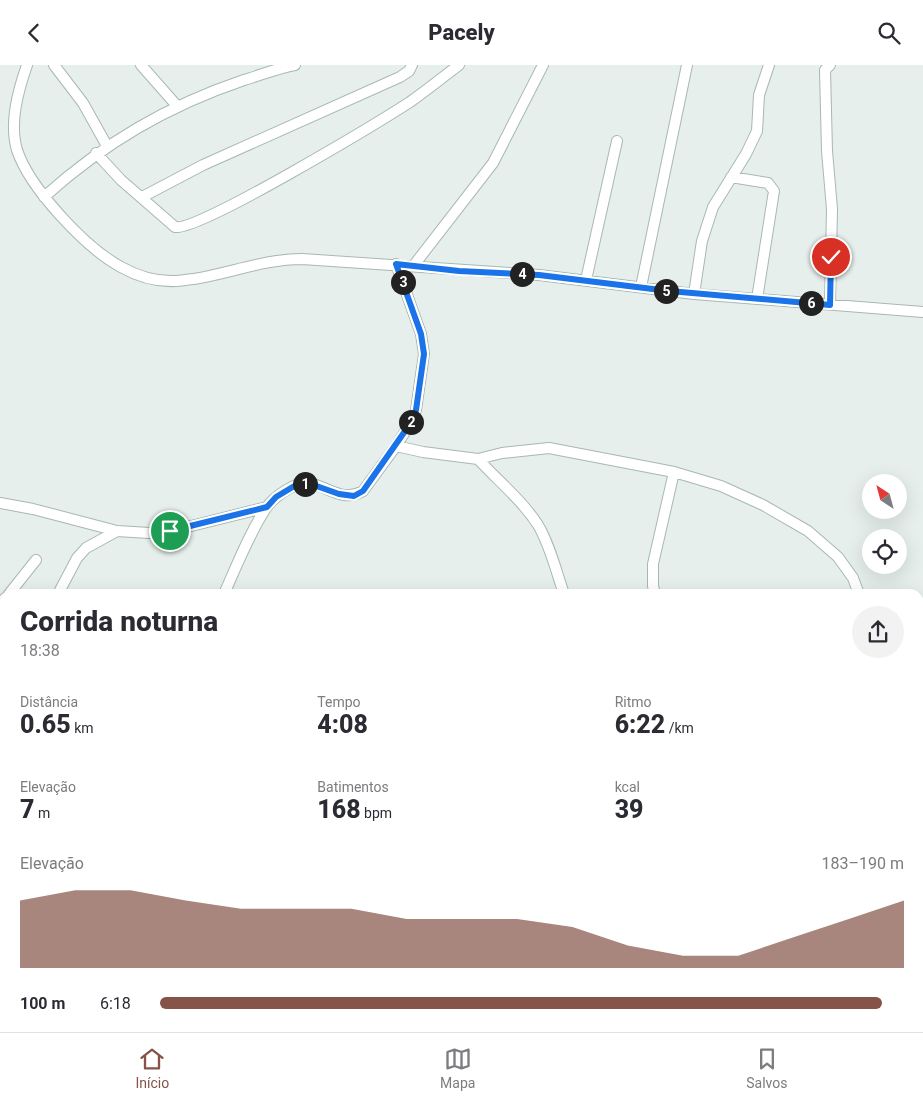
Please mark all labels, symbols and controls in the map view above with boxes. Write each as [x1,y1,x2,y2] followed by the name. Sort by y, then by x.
[20,19,48,47] icon: back
[875,19,903,47] icon: search
[428,20,495,45] text: Pacely
[810,236,852,278] pin
[817,243,845,271] icon: check
[510,261,534,287] pin: 4
[518,266,527,282] text: 4
[390,269,416,295] pin: 3
[399,274,408,290] text: 3
[654,279,678,303] pin: 5
[662,283,671,299] text: 5
[798,291,824,315] pin: 6
[807,295,816,311] text: 6
[398,409,424,435] pin: 2
[407,414,416,430] text: 2
[292,471,318,497] pin: 1
[862,474,908,519] north arrow
[862,474,907,574] map controls
[301,476,310,492] text: 1
[149,510,191,552] pin
[156,517,184,545] icon: arrive
[862,529,907,574] button: locate
[20,605,218,638] text: Corrida noturna
[852,606,904,658] button: share
[20,641,60,660] text: 18:38
[20,694,78,710] text: Distância
[317,694,361,710] text: Tempo
[615,694,652,710] text: Ritmo
[20,710,71,739] text: 0.65
[317,710,368,739] text: 4:08
[615,710,665,739] text: 6:22
[71,720,94,736] text: km
[665,720,694,736] text: /km
[20,779,76,795] text: Elevação
[317,779,389,795] text: Batimentos
[615,779,640,795] text: kcal
[20,795,34,824] text: 7
[317,795,361,824] text: 168
[615,795,644,824] text: 39
[34,805,50,821] text: m
[361,805,392,821] text: bpm
[20,854,84,873] text: Elevação
[822,854,904,873] text: 183–190 m
[20,994,65,1013] text: 100 m
[100,994,131,1013] text: 6:18
[135,1045,169,1091] tab: Início
[440,1045,475,1091] tab: Mapa
[746,1045,788,1091] tab: Salvos

